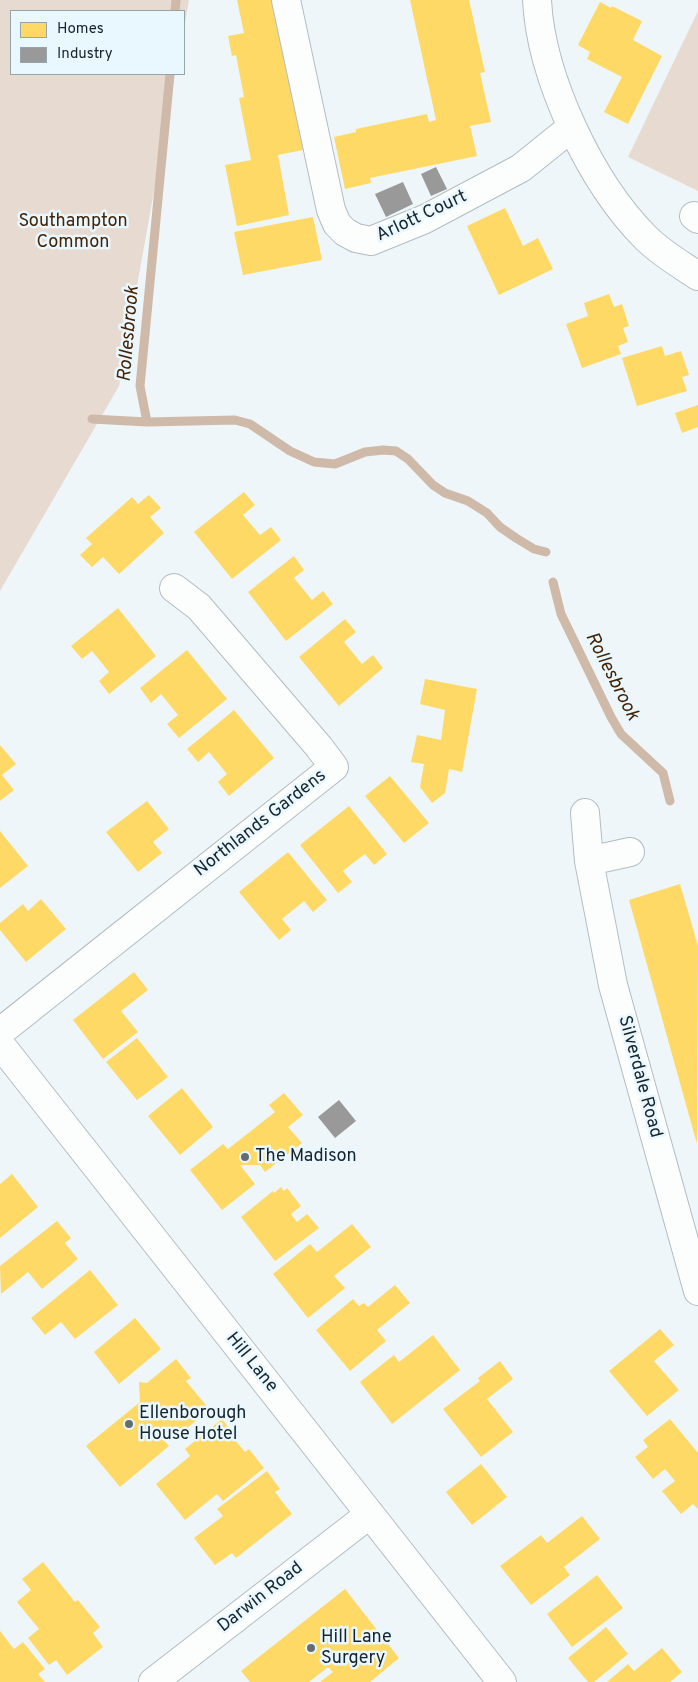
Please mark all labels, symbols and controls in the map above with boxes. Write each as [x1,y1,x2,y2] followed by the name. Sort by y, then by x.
[10,10,185,75] legend
[57,20,104,39] text: Homes
[57,45,113,64] text: Industry
[373,187,471,247] street label: Arlott Court
[18,211,128,253] park label: Southampton Common
[114,285,146,383] water label: Rollesbrook
[579,629,643,725] water label: Rollesbrook
[191,766,331,882] street label: Northlands Gardens
[612,1014,666,1140] street label: Silverdale Road
[255,1146,357,1168] place label: The Madison
[239,1151,251,1163] marker: The Madison
[220,1329,282,1397] street label: Hill Lane
[139,1403,246,1446] place label: Ellenborough House Hotel
[123,1418,135,1430] marker: Ellenborough House Hotel
[214,1558,308,1638] street label: Darwin Road
[321,1627,392,1670] place label: Hill Lane Surgery
[305,1642,317,1654] marker: Hill Lane Surgery

